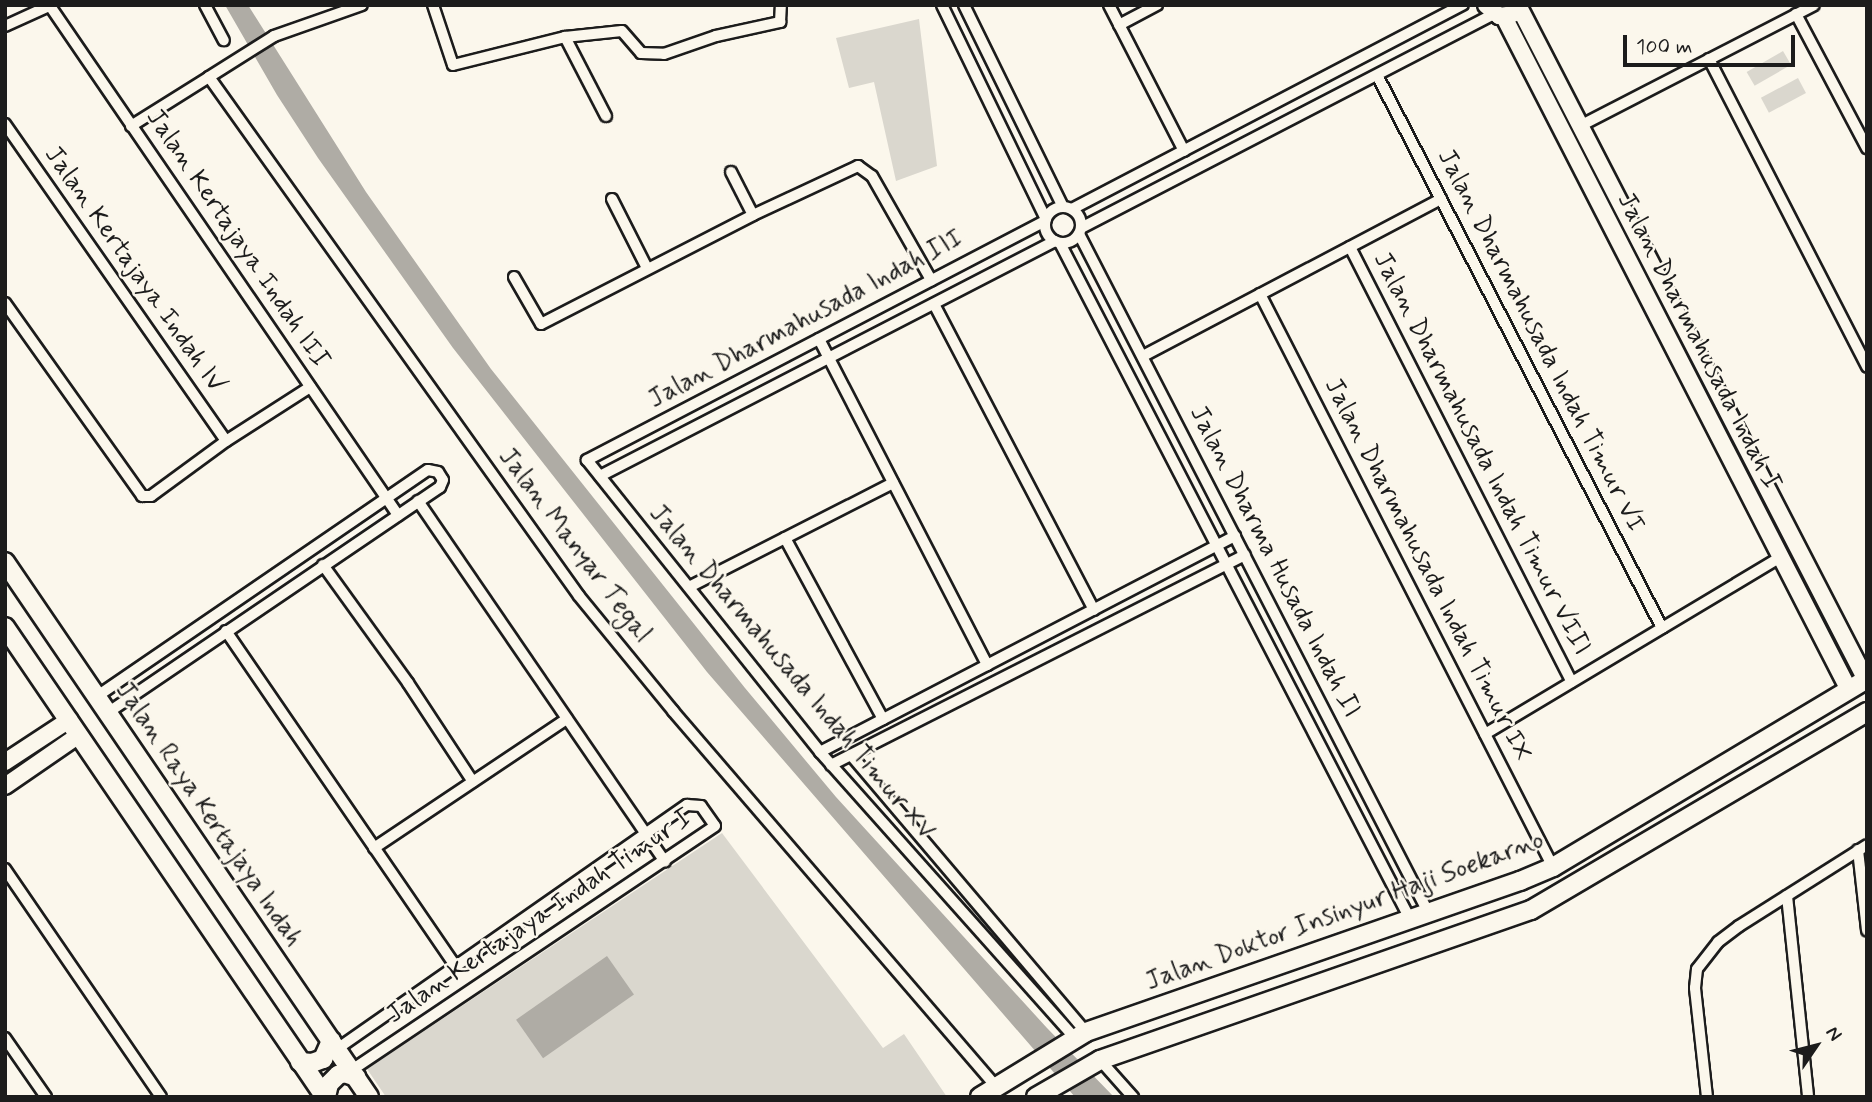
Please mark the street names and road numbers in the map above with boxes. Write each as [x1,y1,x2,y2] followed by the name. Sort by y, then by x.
[138,103,336,375] street label: Jalan Kertajaya Indah III
[35,138,233,402] street label: Jalan Kertajaya Indah IV
[1430,146,1650,536] street label: Jalan Dharmahusada Indah Timur VI
[1608,186,1788,498] street label: Jalan Dharmahusada Indah I
[641,222,971,418] street label: Jalan Dharmahusada Indah III
[1366,249,1596,659] street label: Jalan Dharmahusada Indah Timur VIII
[1317,375,1537,765] street label: Jalan Dharmahusada Indah Timur IX
[1178,394,1370,730] street label: Jalan Dharma Husada Indah II
[495,448,653,644] street label: Jalan Manyar Tegal
[643,500,939,846] street label: Jalan Dharmahusada Indah Timur XV
[104,672,312,958] street label: Jalan Raya Kertajaya Indah
[384,805,696,1029] street label: Jalan Kertajaya Indah Timur I
[1140,825,1550,999] street label: Jalan Doktor Insinyur Haji Soekarno

